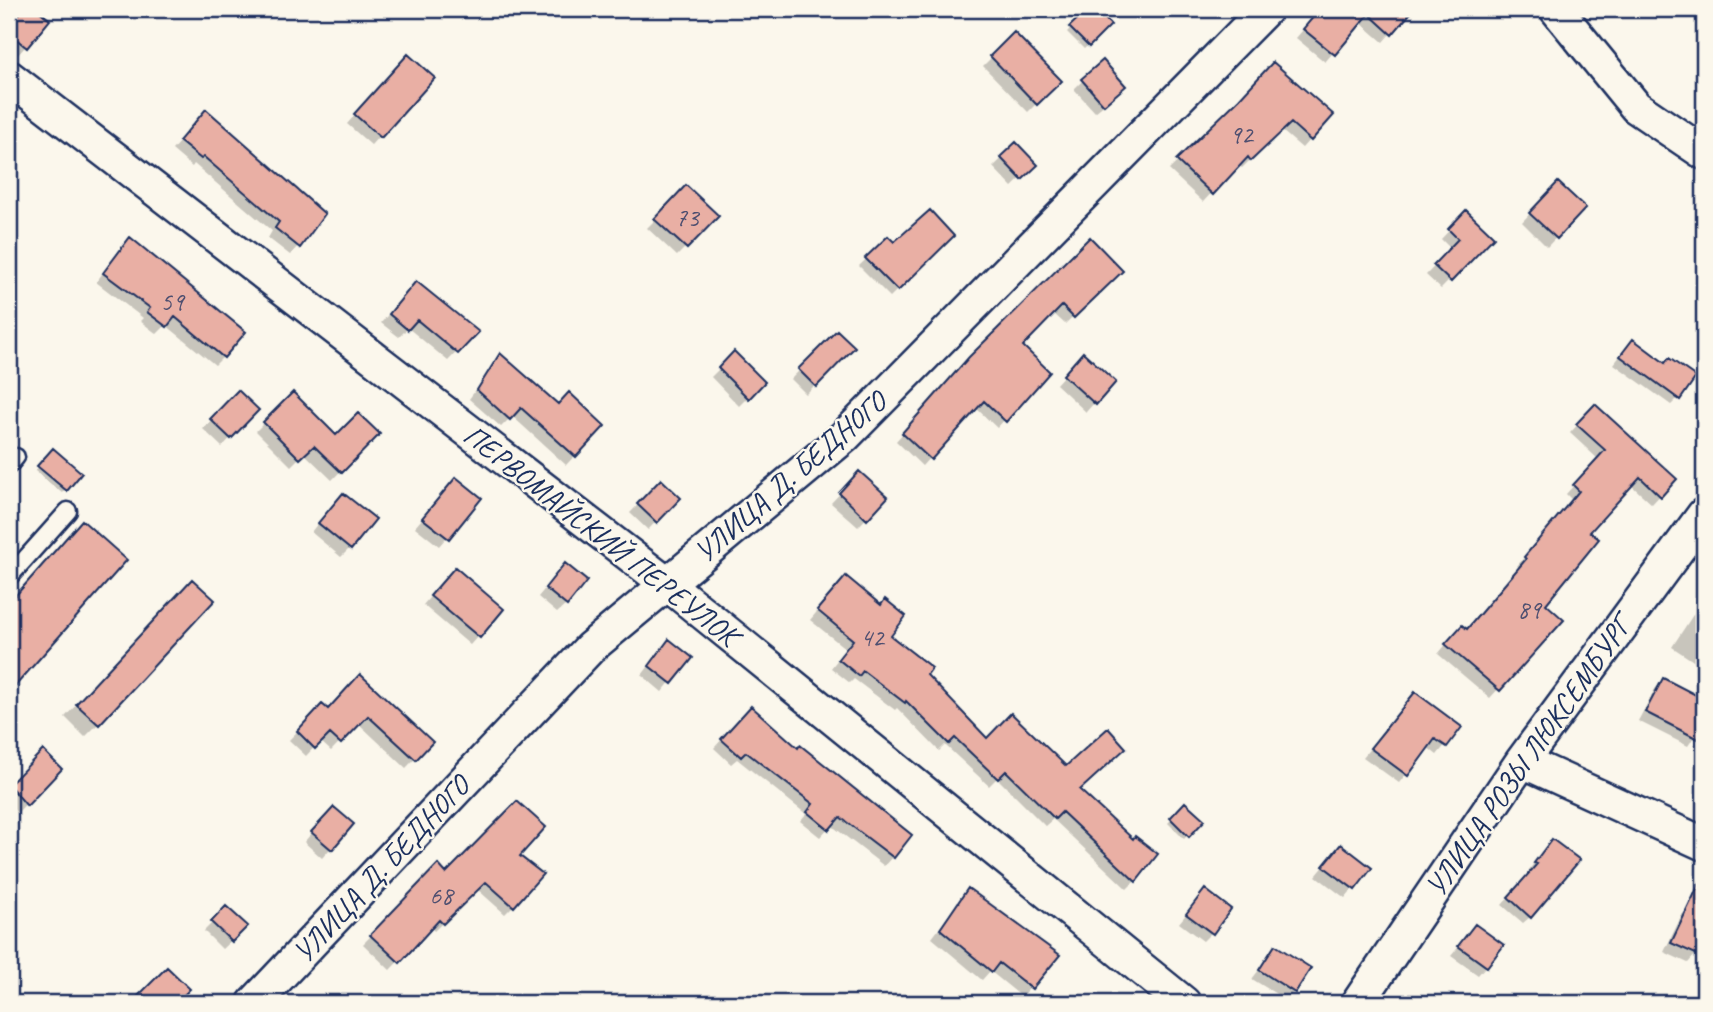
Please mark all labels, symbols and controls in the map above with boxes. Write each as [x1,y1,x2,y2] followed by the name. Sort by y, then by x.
[1229,118,1255,151] house number: 92
[675,201,701,234] house number: 73
[160,285,186,318] house number: 59
[686,381,896,571] street label: УЛИЦА Д. БЕДНОГО
[456,416,751,658] street label: ПЕРВОМАЙСКИЙ ПЕРЕУЛОК
[1517,593,1543,626] house number: 89
[1417,603,1643,904] street label: УЛИЦА РОЗЫ ЛЮКСЕМБУРГ
[860,621,886,654] house number: 42
[285,765,480,971] street label: УЛИЦА Д. БЕДНОГО
[429,879,455,912] house number: 68

